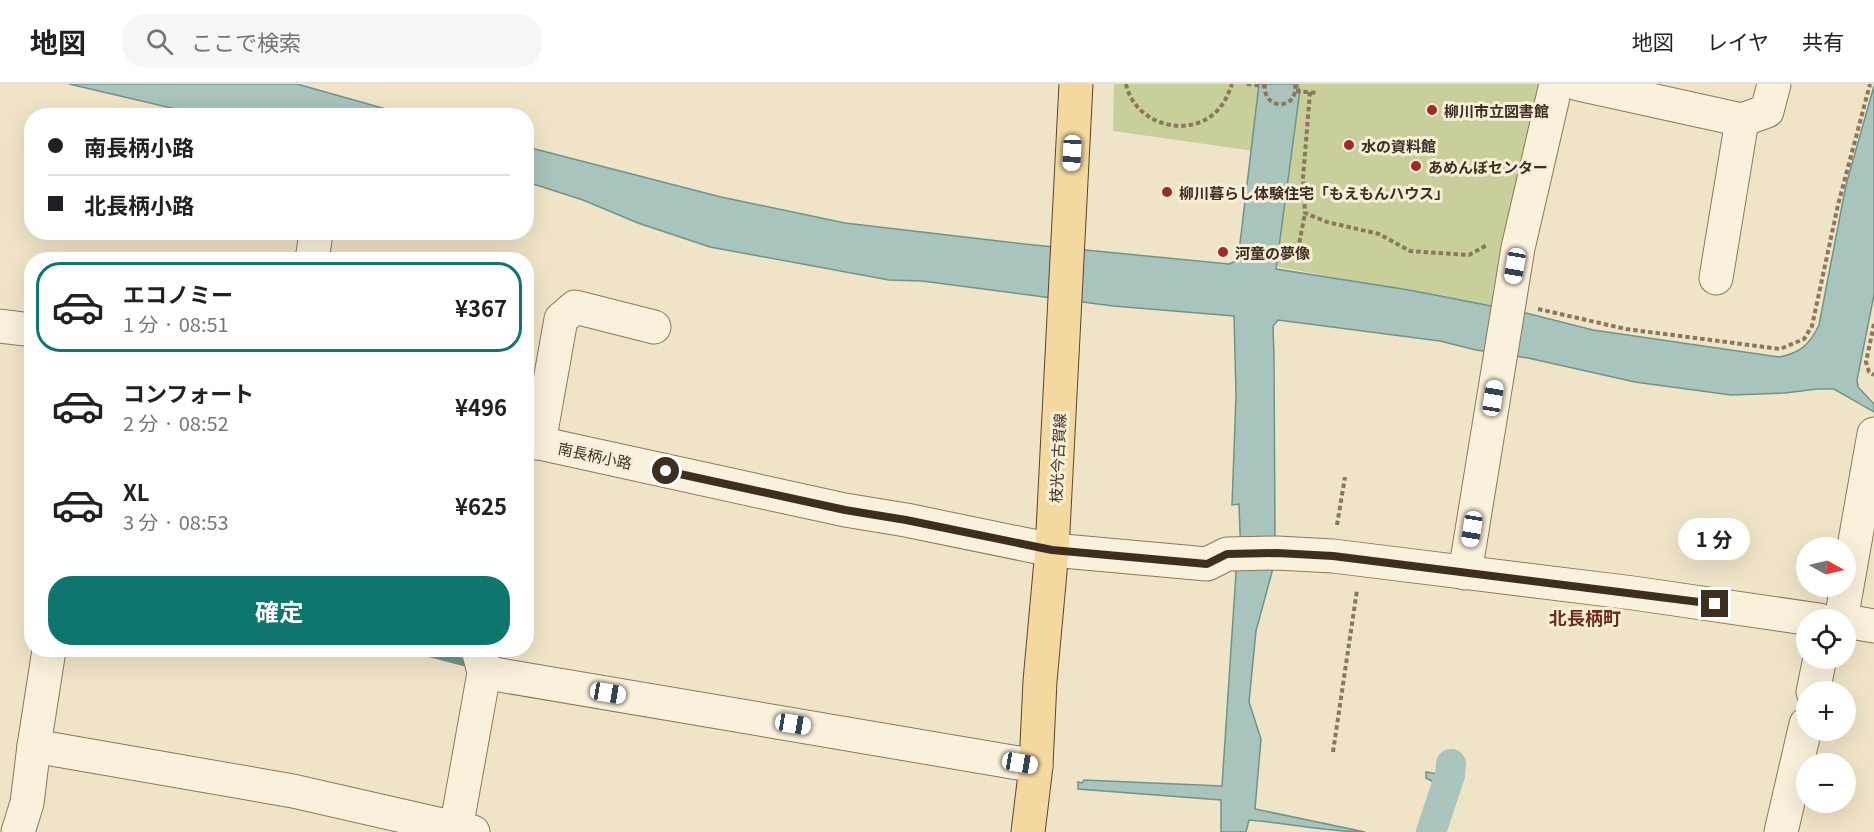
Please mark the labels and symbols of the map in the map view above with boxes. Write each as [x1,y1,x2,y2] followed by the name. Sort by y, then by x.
[1444,100,1549,121] place label: 柳川市立図書館
[1425,103,1439,117] marker: 柳川市立図書館
[1062,135,1082,171] car
[1361,135,1436,156] place label: 水の資料館
[1342,138,1356,152] marker: 水の資料館
[1428,156,1548,177] place label: あめんぼセンター
[1409,159,1423,173] marker: あめんぼセンター
[1179,182,1449,203] place label: 柳川暮らし体験住宅「もえもんハウス」
[1160,185,1174,199] marker: 柳川暮らし体験住宅「もえもんハウス」
[1235,242,1310,263] place label: 河童の夢像
[1216,245,1230,259] marker: 河童の夢像
[1503,247,1527,285] car
[1481,379,1505,417] car
[1044,413,1070,503] street label: 枝光今古賀線
[556,437,634,473] street label: 南長柄小路
[652,457,679,484] route start
[1460,510,1484,548] car
[1679,517,1751,559] callout: 1 分
[1796,537,1856,597] north arrow
[1701,590,1728,617] route end
[1549,604,1621,630] district label: 北長柄町
[589,681,627,705] car
[774,712,812,736] car
[1001,751,1039,775] car

